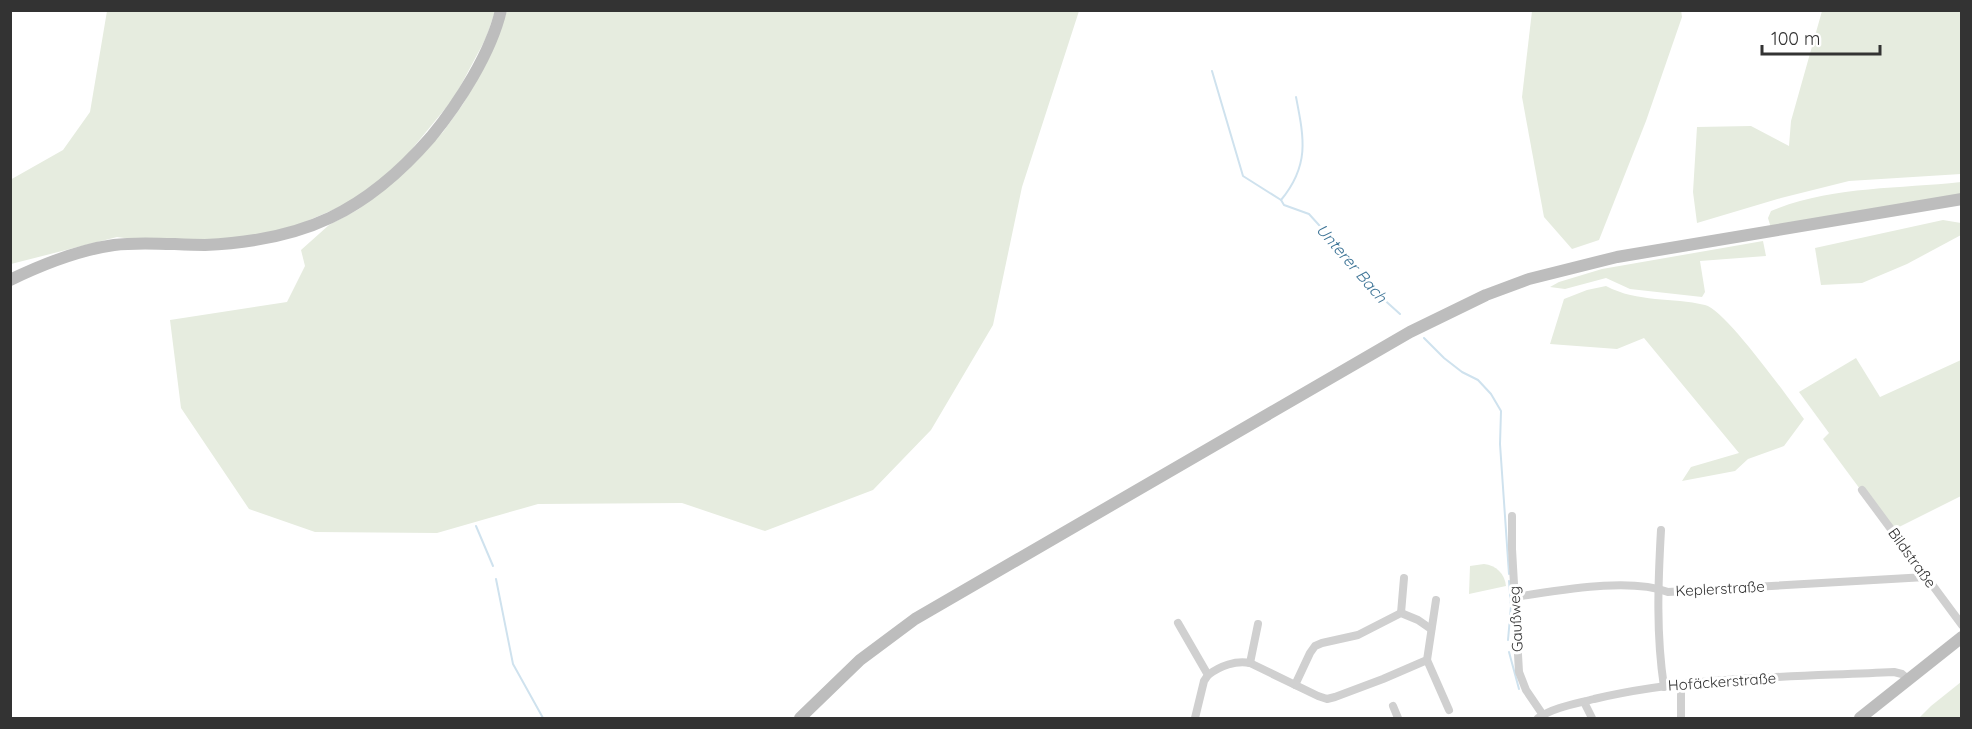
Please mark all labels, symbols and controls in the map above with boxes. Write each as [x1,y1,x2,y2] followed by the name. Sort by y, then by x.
[1762,18,1880,56] scale bar
[1771,27,1820,50] text: 100 m
[1312,219,1392,307] water label: Unterer Bach
[1884,524,1941,592] street label: Bildstraße
[1675,577,1765,600] street label: Keplerstraße
[1504,585,1527,653] street label: Gaußweg
[1667,668,1777,695] street label: Hofäckerstraße

